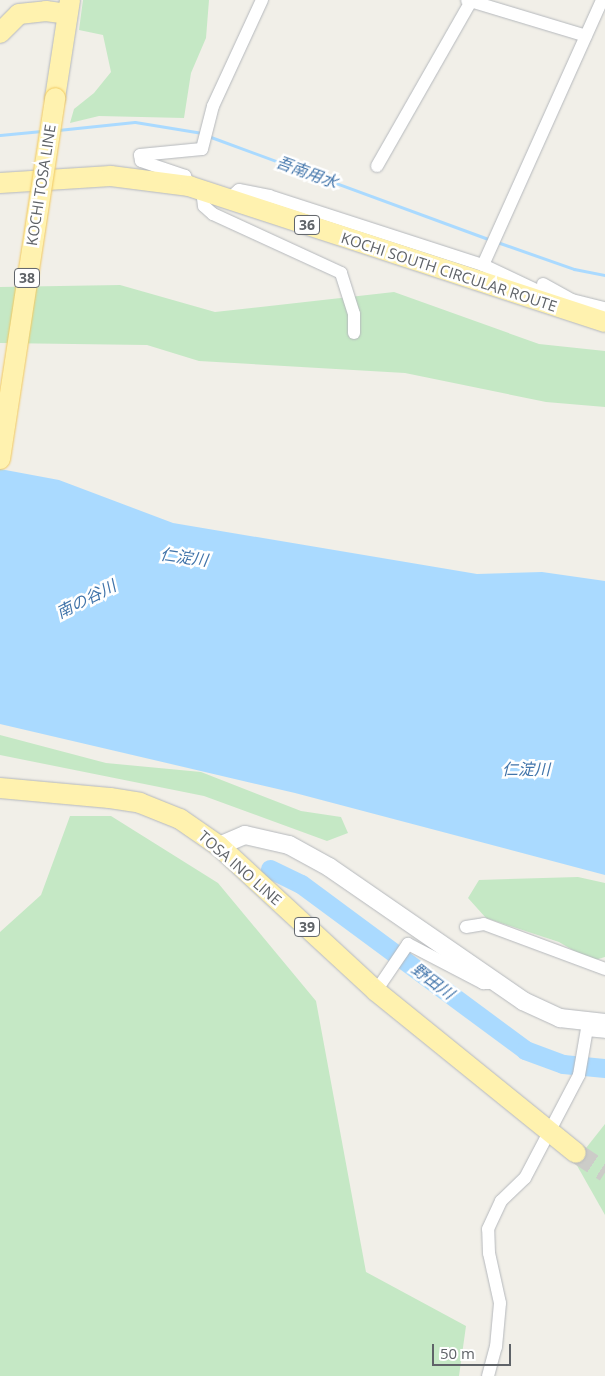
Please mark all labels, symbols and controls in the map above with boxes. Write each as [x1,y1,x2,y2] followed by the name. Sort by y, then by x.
[23,123,59,247] street label: KOCHI TOSA LINE
[274,152,340,192] water label: 吾南用水
[293,214,321,236] road number: 36
[339,229,559,315] street label: KOCHI SOUTH CIRCULAR ROUTE
[13,266,41,290] road number: 38
[159,544,209,570] water label: 仁淀川
[53,576,119,622] water label: 南の谷川
[502,759,550,779] water label: 仁淀川
[195,827,285,909] street label: TOSA INO LINE
[293,916,321,939] road number: 39
[408,959,458,1003] water label: 野田川
[435,1334,514,1366] scale bar
[440,1343,475,1363] text: 50 m

